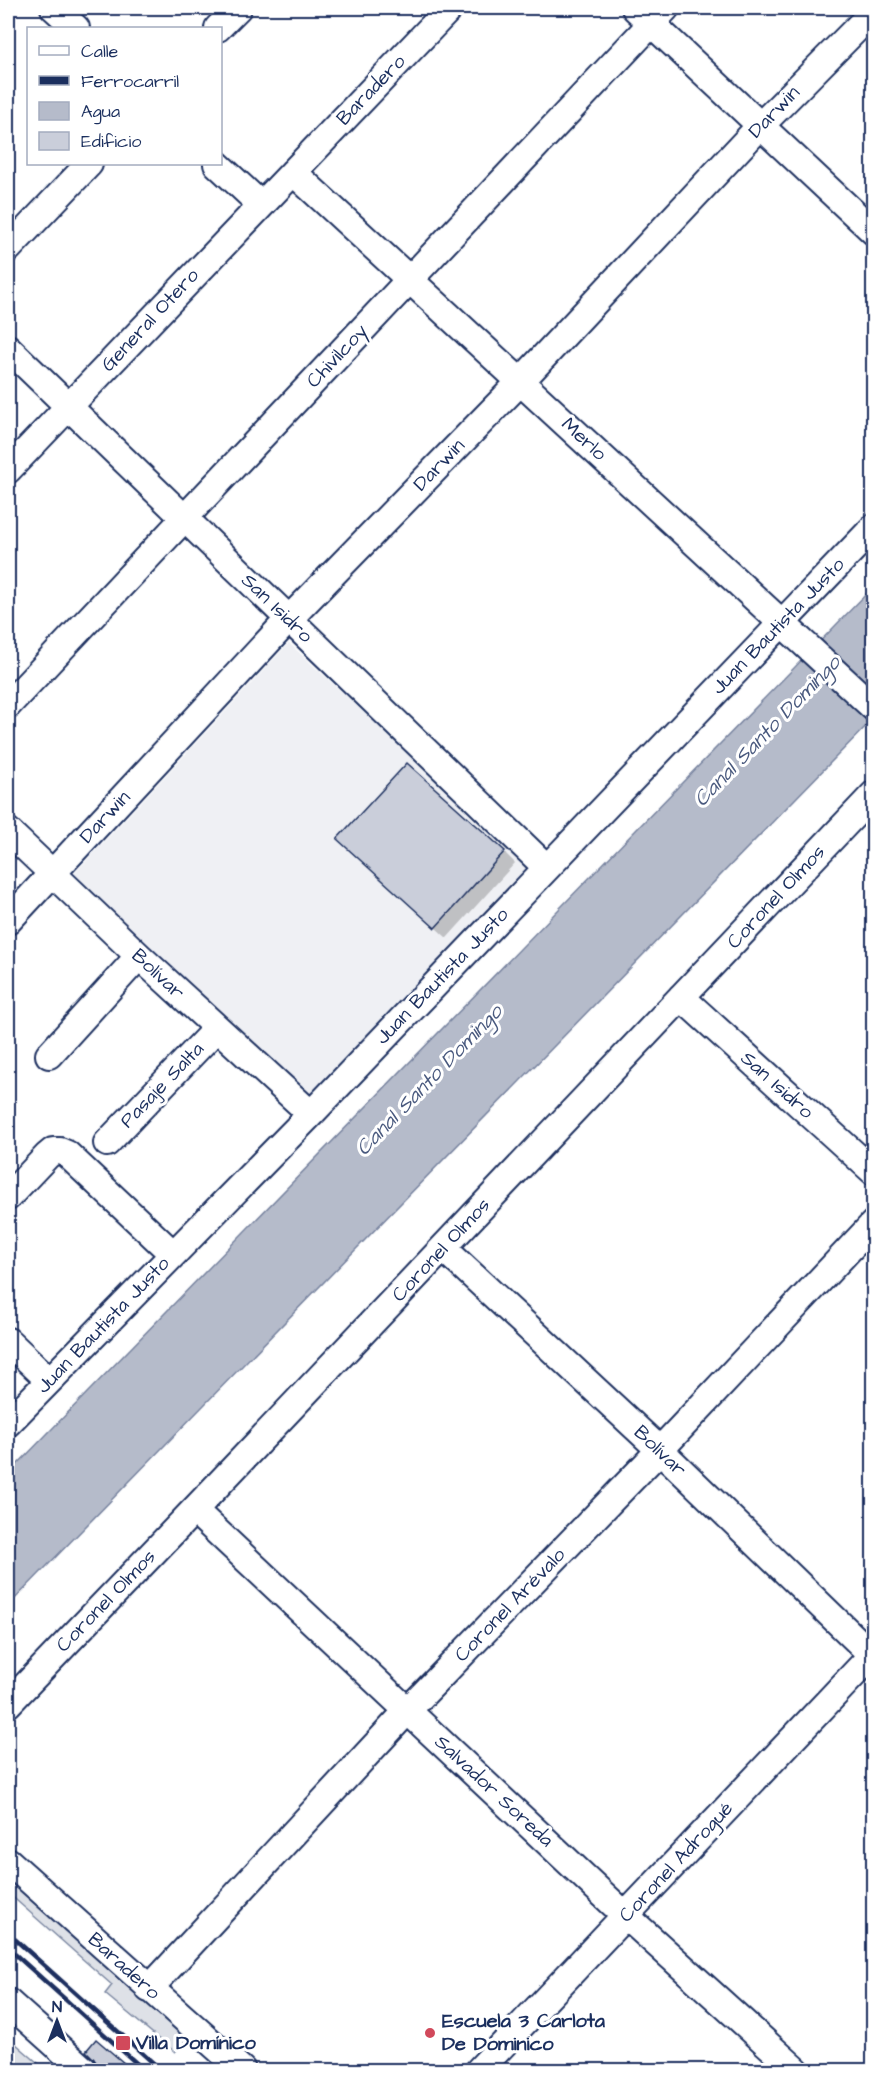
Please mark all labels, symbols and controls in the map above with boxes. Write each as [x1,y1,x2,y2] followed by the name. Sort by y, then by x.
[27,27,222,165] legend
[81,39,119,64] text: Calle
[330,48,412,132] street label: Baradero
[81,69,179,94] text: Ferrocarril
[742,79,806,145] street label: Darwin
[81,99,120,125] text: Agua
[81,129,141,154] text: Edificio
[95,262,205,378] street label: General Otero
[300,318,375,395] street label: Chivilcoy
[555,411,613,467] street label: Merlo
[407,432,471,498] street label: Darwin
[705,551,851,701] street label: Juan Bautista Justo
[235,567,319,649] street label: San Isidro
[687,647,849,814] water label: Canal Santo Domingo
[73,784,137,850] street label: Darwin
[720,839,832,955] street label: Coronel Olmos
[369,901,515,1051] street label: Juan Bautista Justo
[125,942,191,1006] street label: Bolívar
[349,996,511,1163] water label: Canal Santo Domingo
[114,1036,210,1134] street label: Pasaje Salta
[734,1045,820,1125] street label: San Isidro
[385,1192,497,1308] street label: Coronel Olmos
[30,1250,176,1400] street label: Juan Bautista Justo
[628,1419,692,1483] street label: Bolívar
[448,1542,572,1668] street label: Coronel Arévalo
[50,1543,162,1659] street label: Coronel Olmos
[428,1728,560,1854] street label: Salvador Soreda
[612,1795,740,1929] street label: Coronel Adrogué
[82,1926,166,2006] street label: Baradero
[27,1991,87,2051] north arrow
[52,1996,62,2018] text: N
[442,2007,606,2058] place label: Escuela 3 Carlota De Dominico
[423,2026,437,2040] marker: Escuela 3 Carlota De Dominico
[135,2029,257,2057] place label: Villa Domínico
[114,2034,132,2052] marker: Villa Domínico

